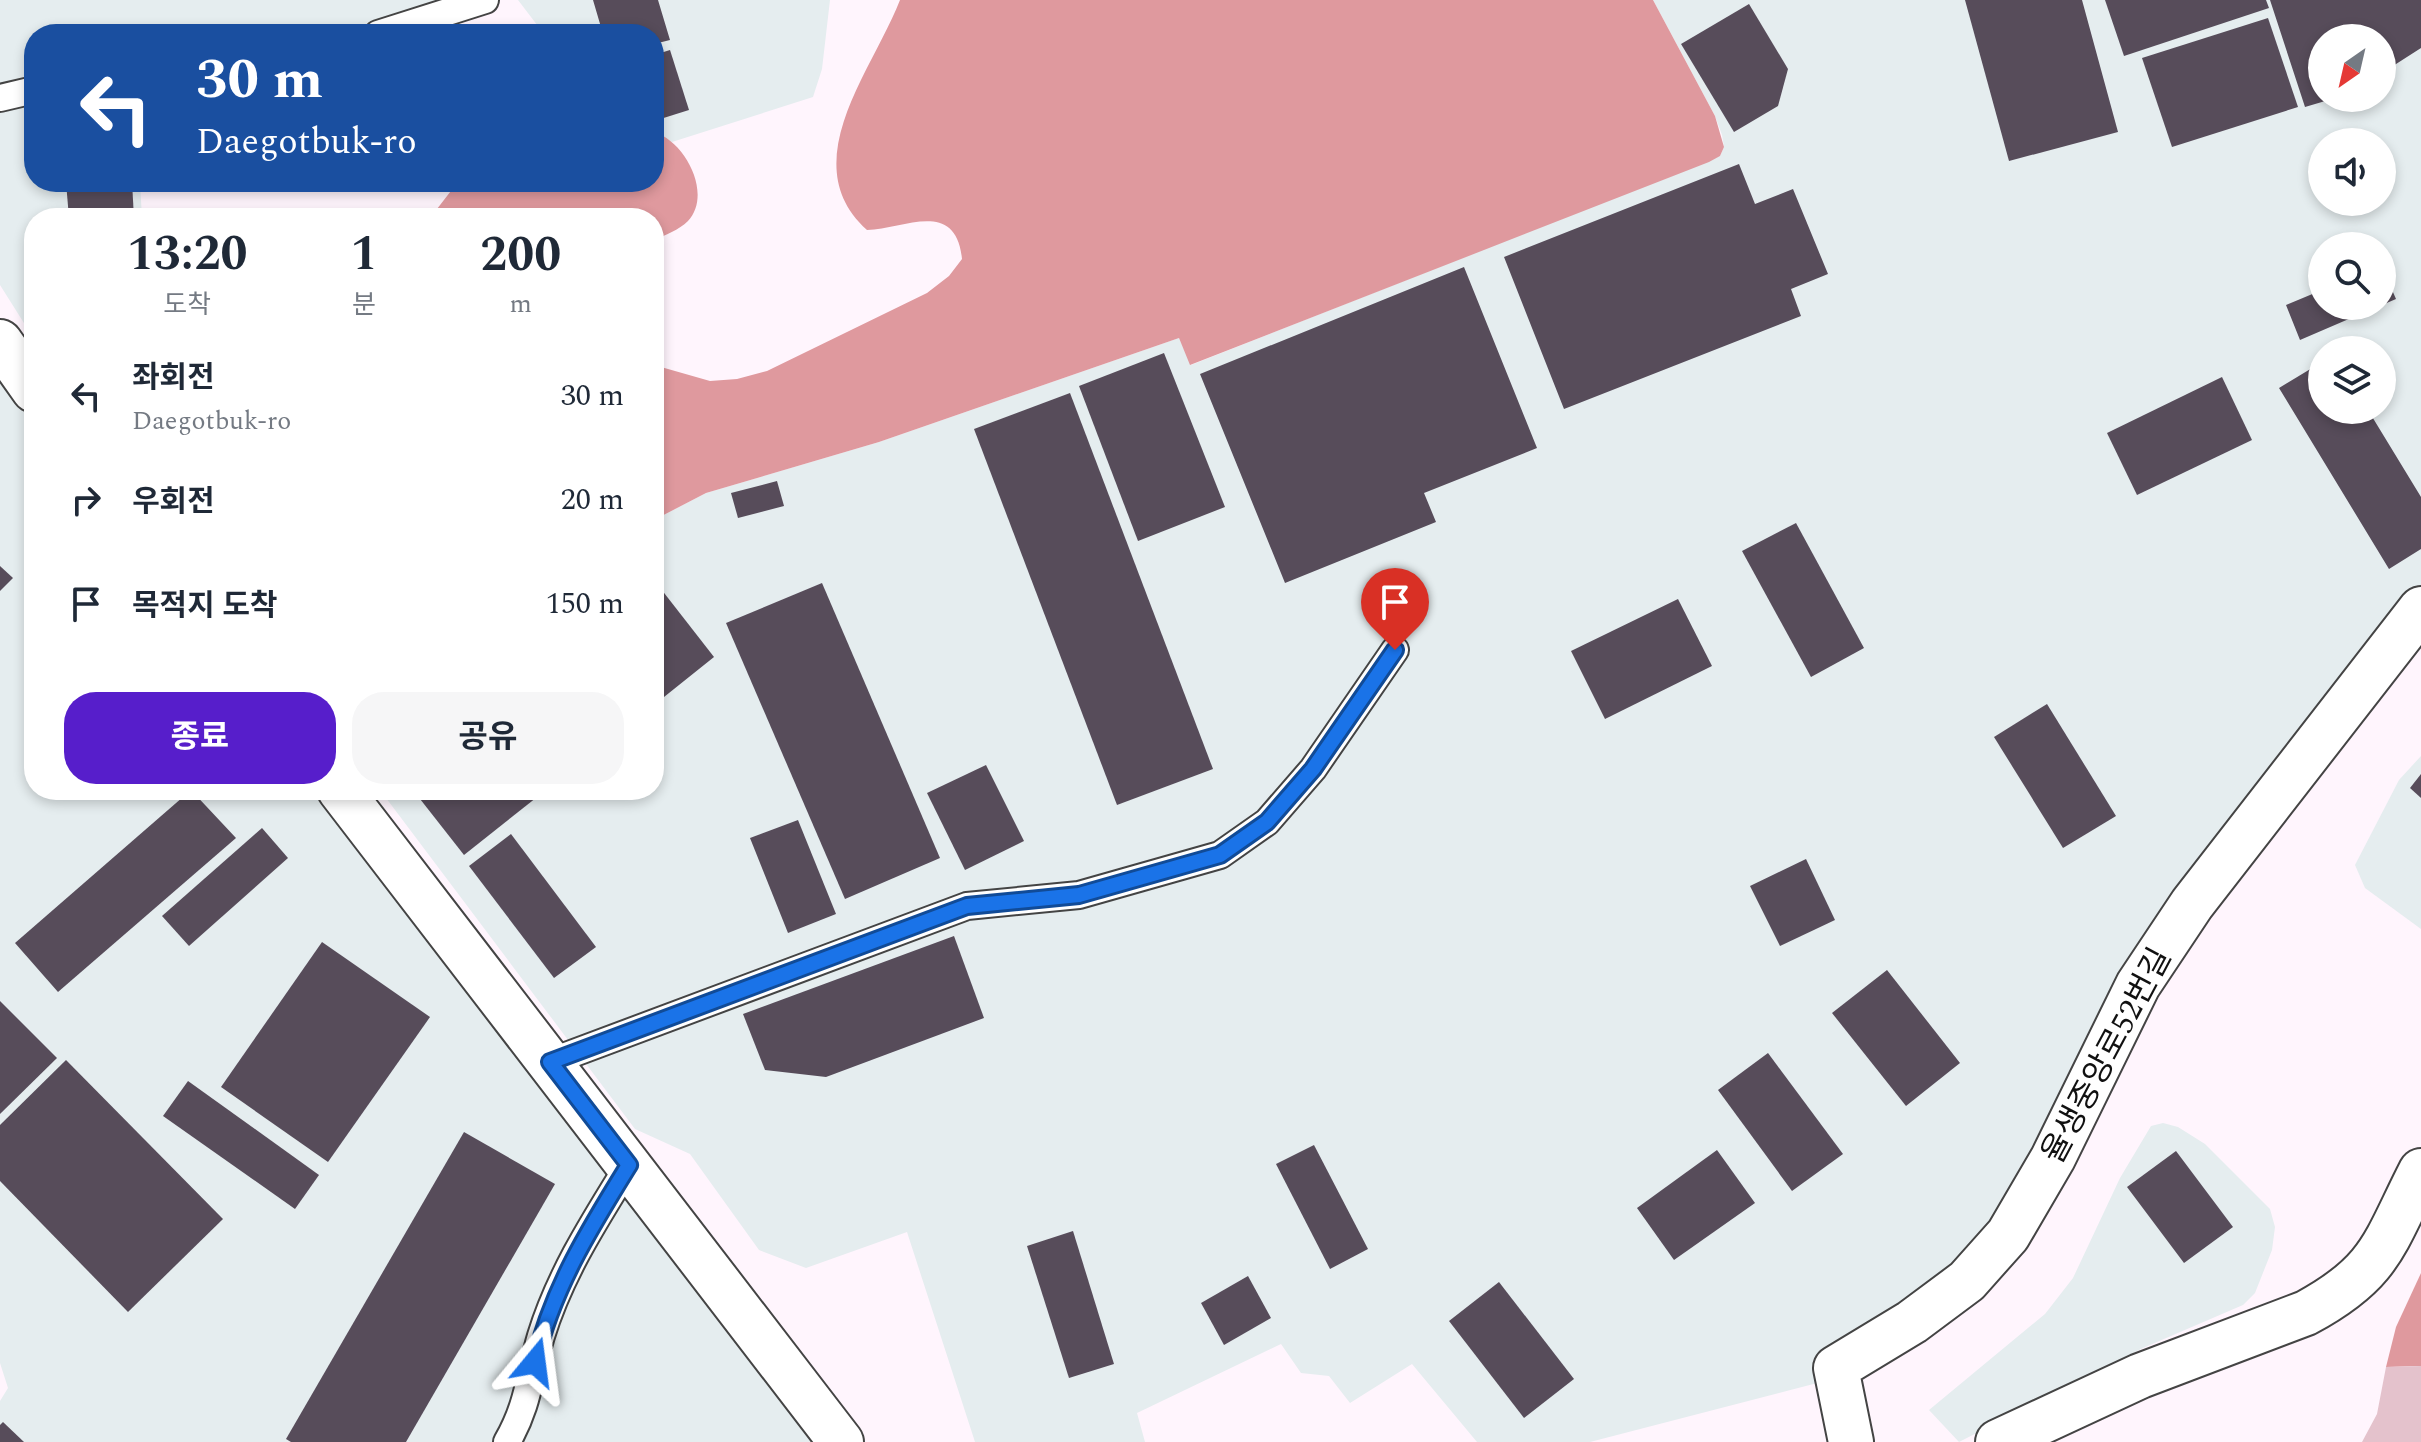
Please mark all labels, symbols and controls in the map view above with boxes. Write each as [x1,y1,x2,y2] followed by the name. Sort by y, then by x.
[2308,24,2396,112] north arrow
[2308,24,2396,424] map controls
[196,38,323,123] text: 30 m
[64,56,168,160] icon: left
[196,115,417,170] text: Daegotbuk-ro
[2308,128,2396,216] button: sound
[127,218,248,291] text: 13:20
[350,218,377,291] text: 1
[480,219,561,292] text: 200
[2308,232,2396,320] button: search
[509,284,532,324] text: m
[163,285,211,325] text: 도착
[352,285,376,325] text: 분
[2308,336,2396,424] button: layers
[132,355,215,401] text: 좌회전
[561,373,624,419] text: 30 m
[64,374,108,418] icon: left
[132,401,291,441] text: Daegotbuk-ro
[561,477,624,523] text: 20 m
[64,478,108,522] icon: right
[132,479,215,525] text: 우회전
[1361,568,1429,650] pin
[1373,580,1417,624] icon: arrive
[546,581,624,627] text: 150 m
[64,582,108,626] icon: arrive
[132,583,278,629] text: 목적지 도착
[64,692,336,784] button: 종료
[352,692,624,784] button: 공유
[2029,939,2185,1173] street label: 율생중앙로52번길
[493,1320,577,1404] position arrow

